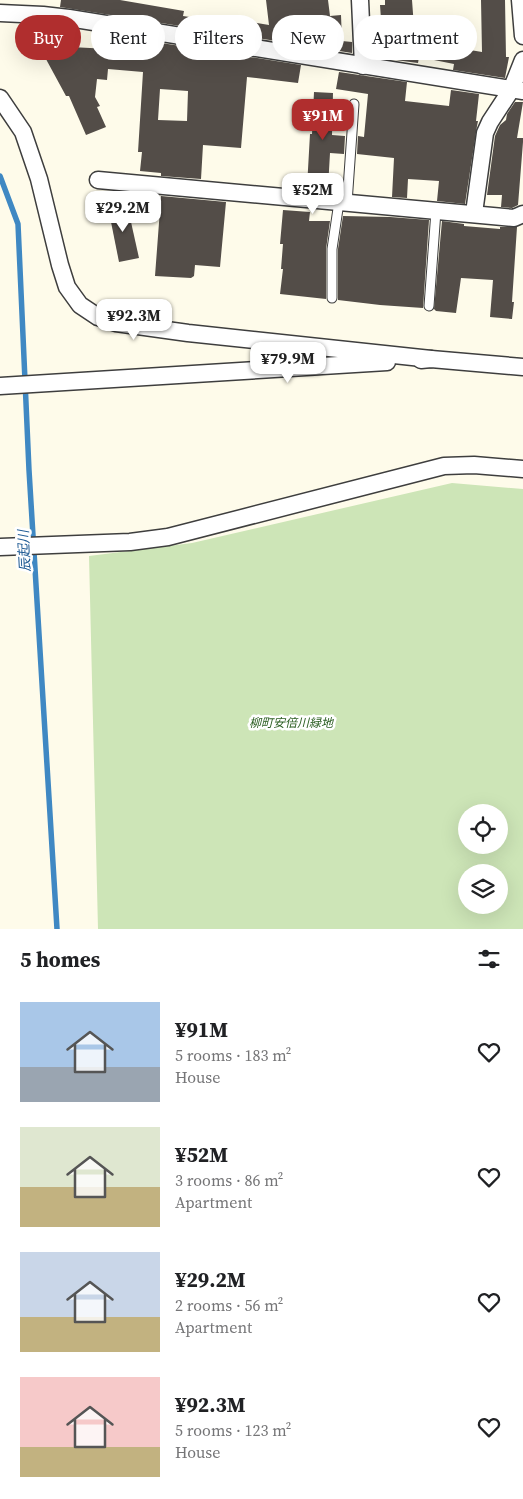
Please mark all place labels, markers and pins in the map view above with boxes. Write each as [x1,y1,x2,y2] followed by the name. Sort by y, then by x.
[293,98,353,141] pin: ¥91M
[283,172,343,215] pin: ¥52M
[82,190,164,233] pin: ¥29.2M
[93,298,175,341] pin: ¥92.3M
[247,342,329,384] pin: ¥79.9M

